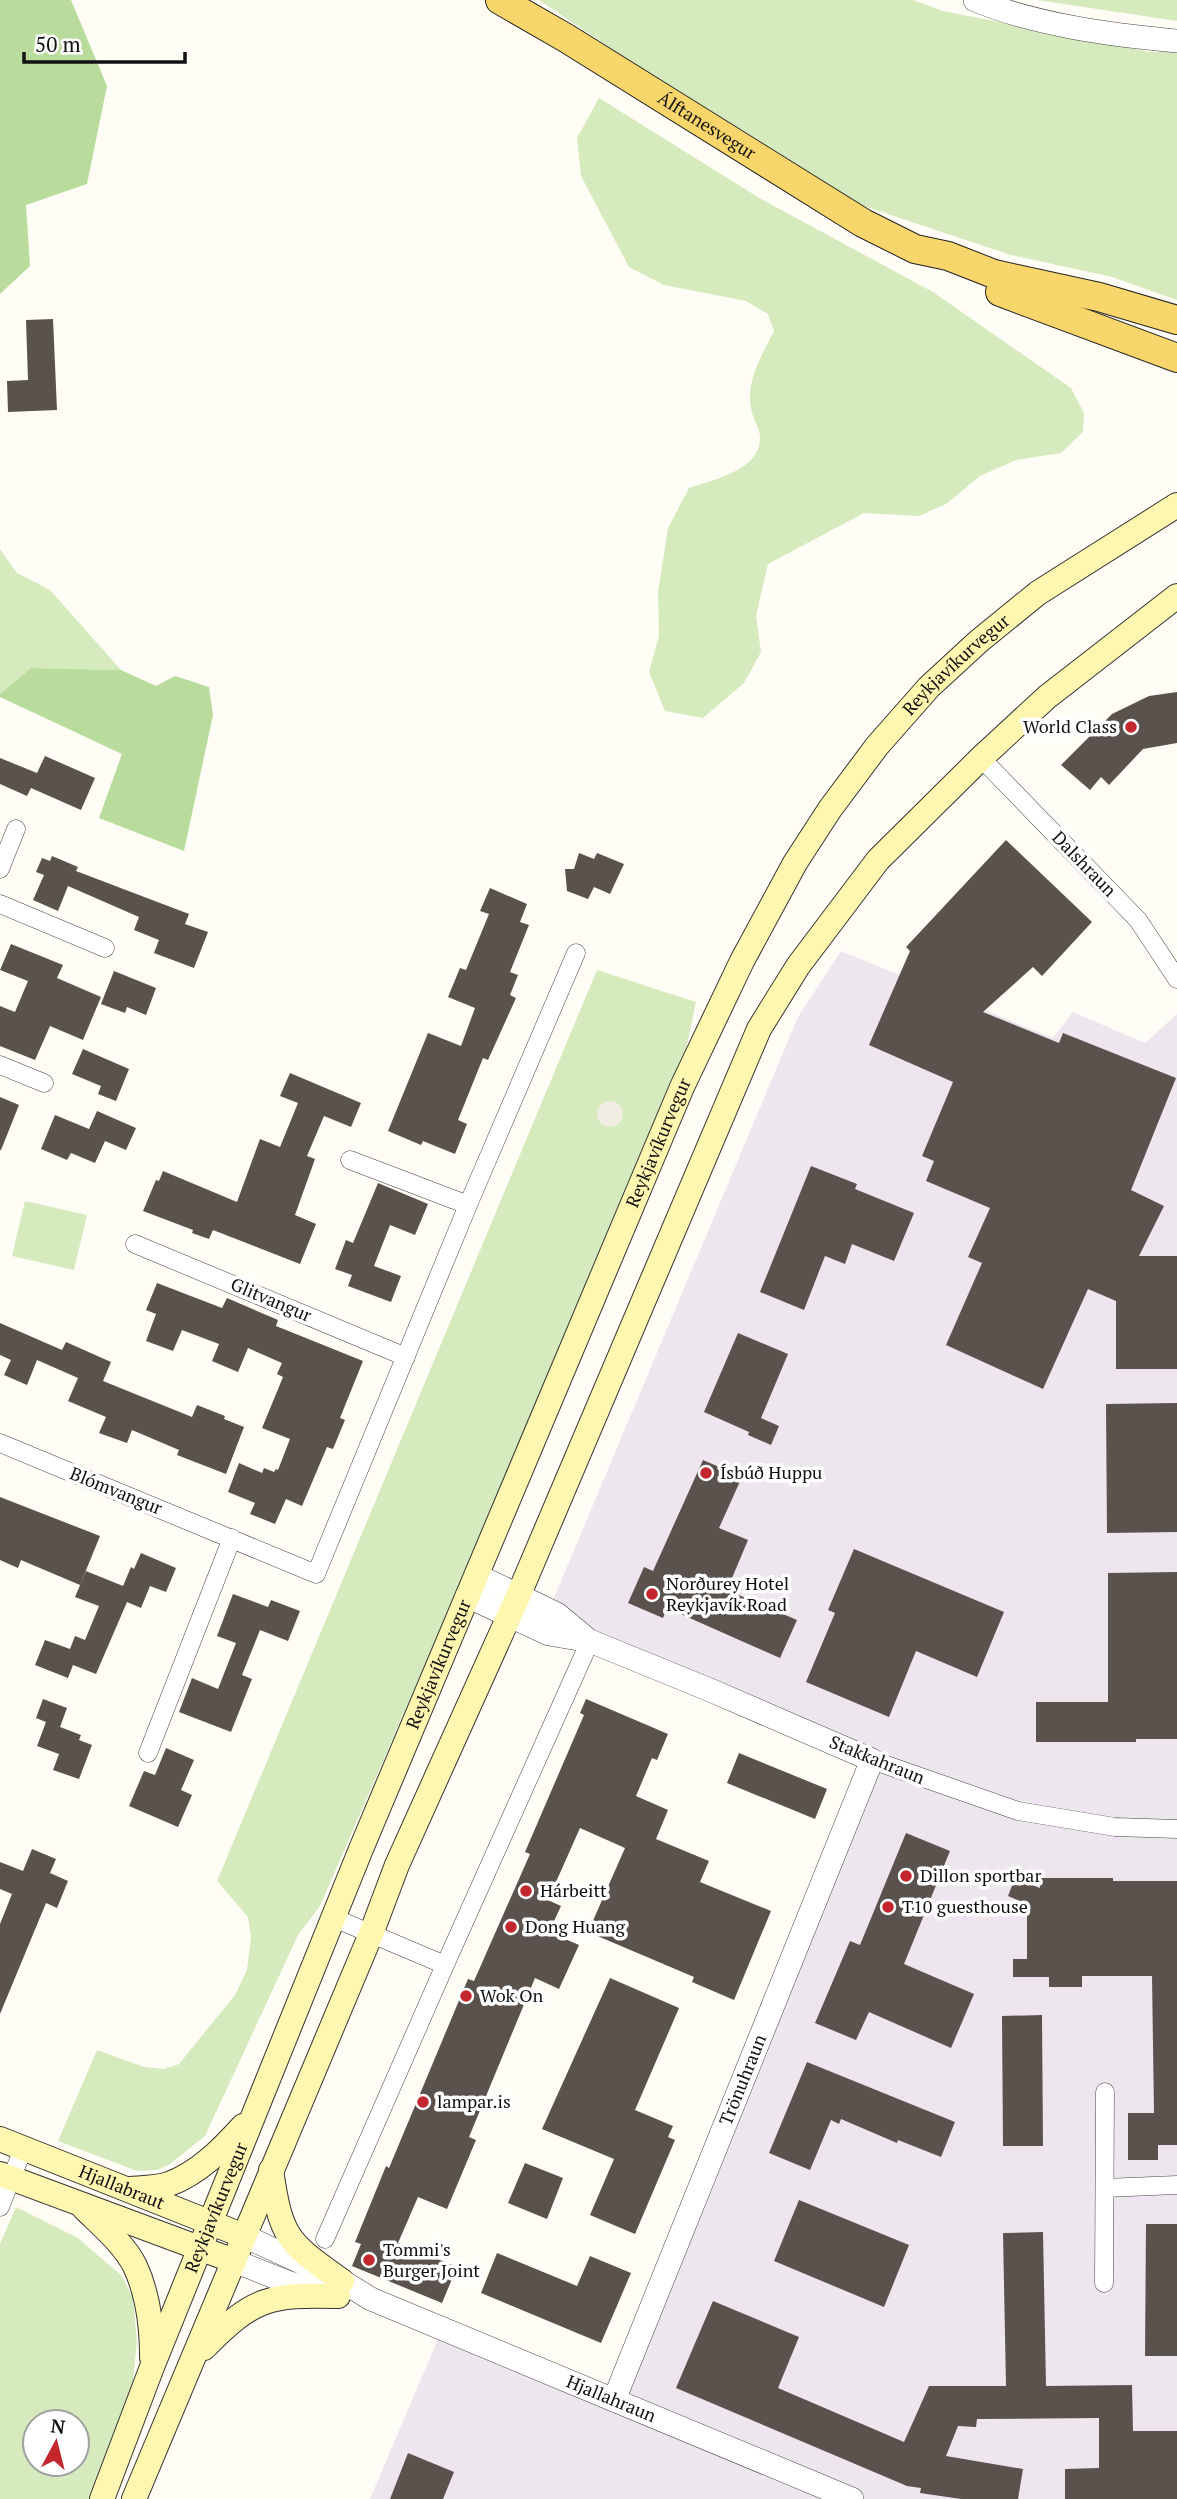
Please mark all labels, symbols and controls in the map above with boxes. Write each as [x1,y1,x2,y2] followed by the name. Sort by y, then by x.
[24,21,186,65] scale bar
[35,30,81,58] text: 50 m
[654,85,761,165] street label: Álftanesvegur
[896,608,1014,720] street label: Reykjavíkurvegur
[1023,714,1117,738] place label: World Class
[1123,719,1139,735] marker: World Class
[1047,825,1122,902] street label: Dalshraun
[620,1073,696,1211] street label: Reykjavíkurvegur
[227,1271,316,1327] street label: Glitvangur
[720,1460,822,1484] place label: Ísbúð Huppu
[67,1461,166,1520] street label: Blómvangur
[698,1465,714,1481] marker: Ísbúð Huppu
[666,1571,789,1616] place label: Norðurey Hotel Reykjavík Road
[644,1586,660,1602] marker: Norðurey Hotel Reykjavík Road
[400,1595,476,1733] street label: Reykjavíkurvegur
[826,1729,929,1789] street label: Stakkahraun
[920,1863,1041,1887] place label: Dillon sportbar
[898,1868,914,1884] marker: Dillon sportbar
[540,1878,607,1902] place label: Hárbeitt
[518,1883,534,1899] marker: Hárbeitt
[902,1894,1028,1918] place label: T10 guesthouse
[880,1899,896,1915] marker: T10 guesthouse
[525,1914,625,1938] place label: Dong Huang
[503,1919,519,1935] marker: Dong Huang
[480,1983,544,2007] place label: Wok On
[458,1988,474,2004] marker: Wok On
[713,2030,771,2129] street label: Trönuhraun
[437,2089,511,2113] place label: lampar.is
[415,2094,431,2110] marker: lampar.is
[178,2138,252,2276] street label: Reykjavíkurvegur
[76,2159,169,2214] street label: Hjallabraut
[383,2237,480,2282] place label: Tommi's Burger Joint
[361,2252,377,2268] marker: Tommi's Burger Joint
[563,2369,660,2427] street label: Hjallahraun
[21,2408,91,2478] north arrow
[49,2412,67,2439] text: N

